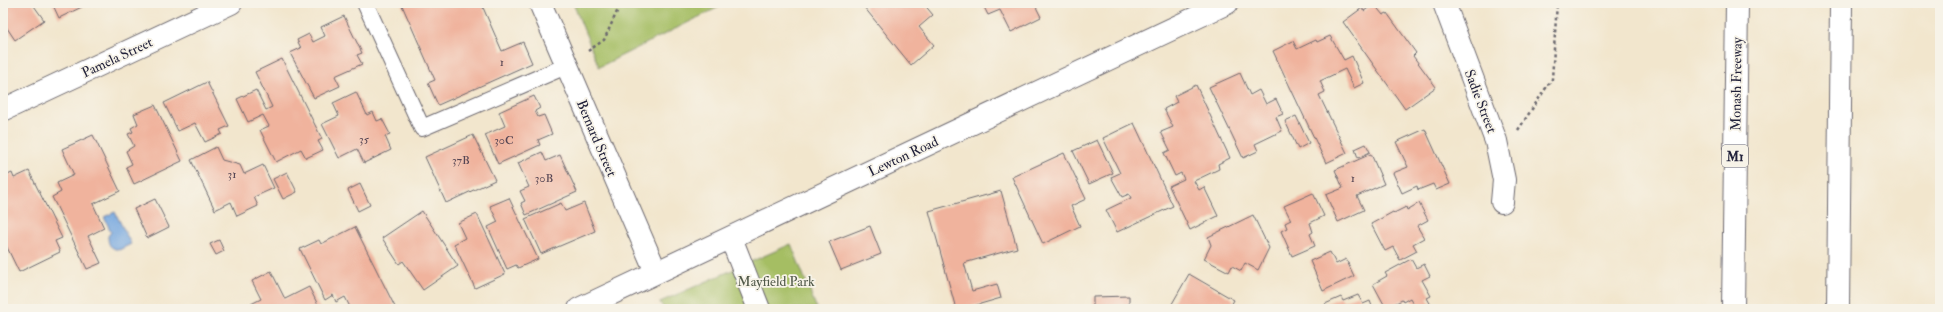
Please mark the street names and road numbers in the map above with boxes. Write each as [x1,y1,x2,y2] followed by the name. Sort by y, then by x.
[79,33,156,81] street label: Pamela Street
[1727,36,1747,131] street label: Monash Freeway
[1461,67,1501,136] street label: Sadie Street
[573,97,621,180] street label: Bernard Street
[865,133,941,180] street label: Lewton Road
[1722,145,1748,167] road number: M1

